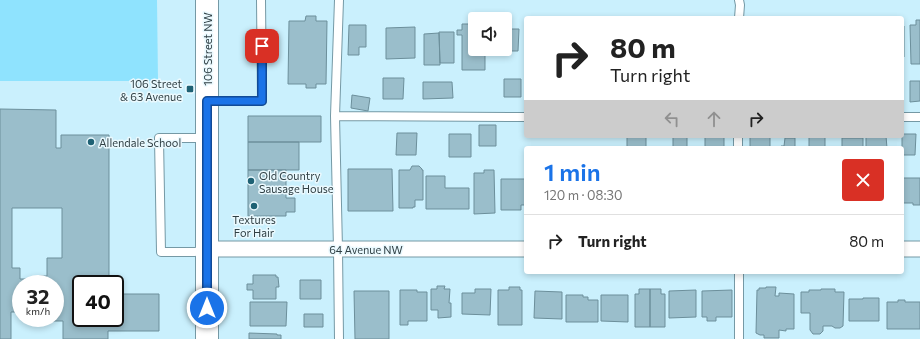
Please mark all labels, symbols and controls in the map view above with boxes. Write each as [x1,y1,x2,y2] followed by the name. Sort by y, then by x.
[201,12,214,86] street label: 106 Street NW
[468,12,512,56] map controls
[468,12,512,56] button: sound
[245,29,279,63] pin
[610,30,676,64] text: 80 m
[544,32,596,84] icon: right
[251,35,273,57] icon: arrive
[610,64,690,86] text: Turn right
[120,77,182,103] place label: 106 Street & 63 Avenue
[185,84,195,94] marker: 106 Street & 63 Avenue
[661,108,683,130] icon: left
[703,108,725,130] icon: ahead
[745,108,767,130] icon: right
[99,136,181,149] place label: Allendale School
[86,137,96,147] marker: Allendale School
[544,157,601,186] text: 1 min
[842,159,884,201] button: close
[259,169,334,195] place label: Old Country Sausage House
[246,176,256,186] marker: Old Country Sausage House
[544,187,622,203] text: 120 m · 08:30
[249,201,259,211] marker: Textures For Hair
[232,213,276,239] place label: Textures For Hair
[544,230,566,252] icon: right
[578,232,647,250] text: Turn right
[849,232,884,250] text: 80 m
[329,243,403,256] street label: 64 Avenue NW
[72,275,124,327] speed limit sign: 40
[27,284,49,308] text: 32
[186,287,228,329] position arrow
[26,305,50,317] text: km/h

